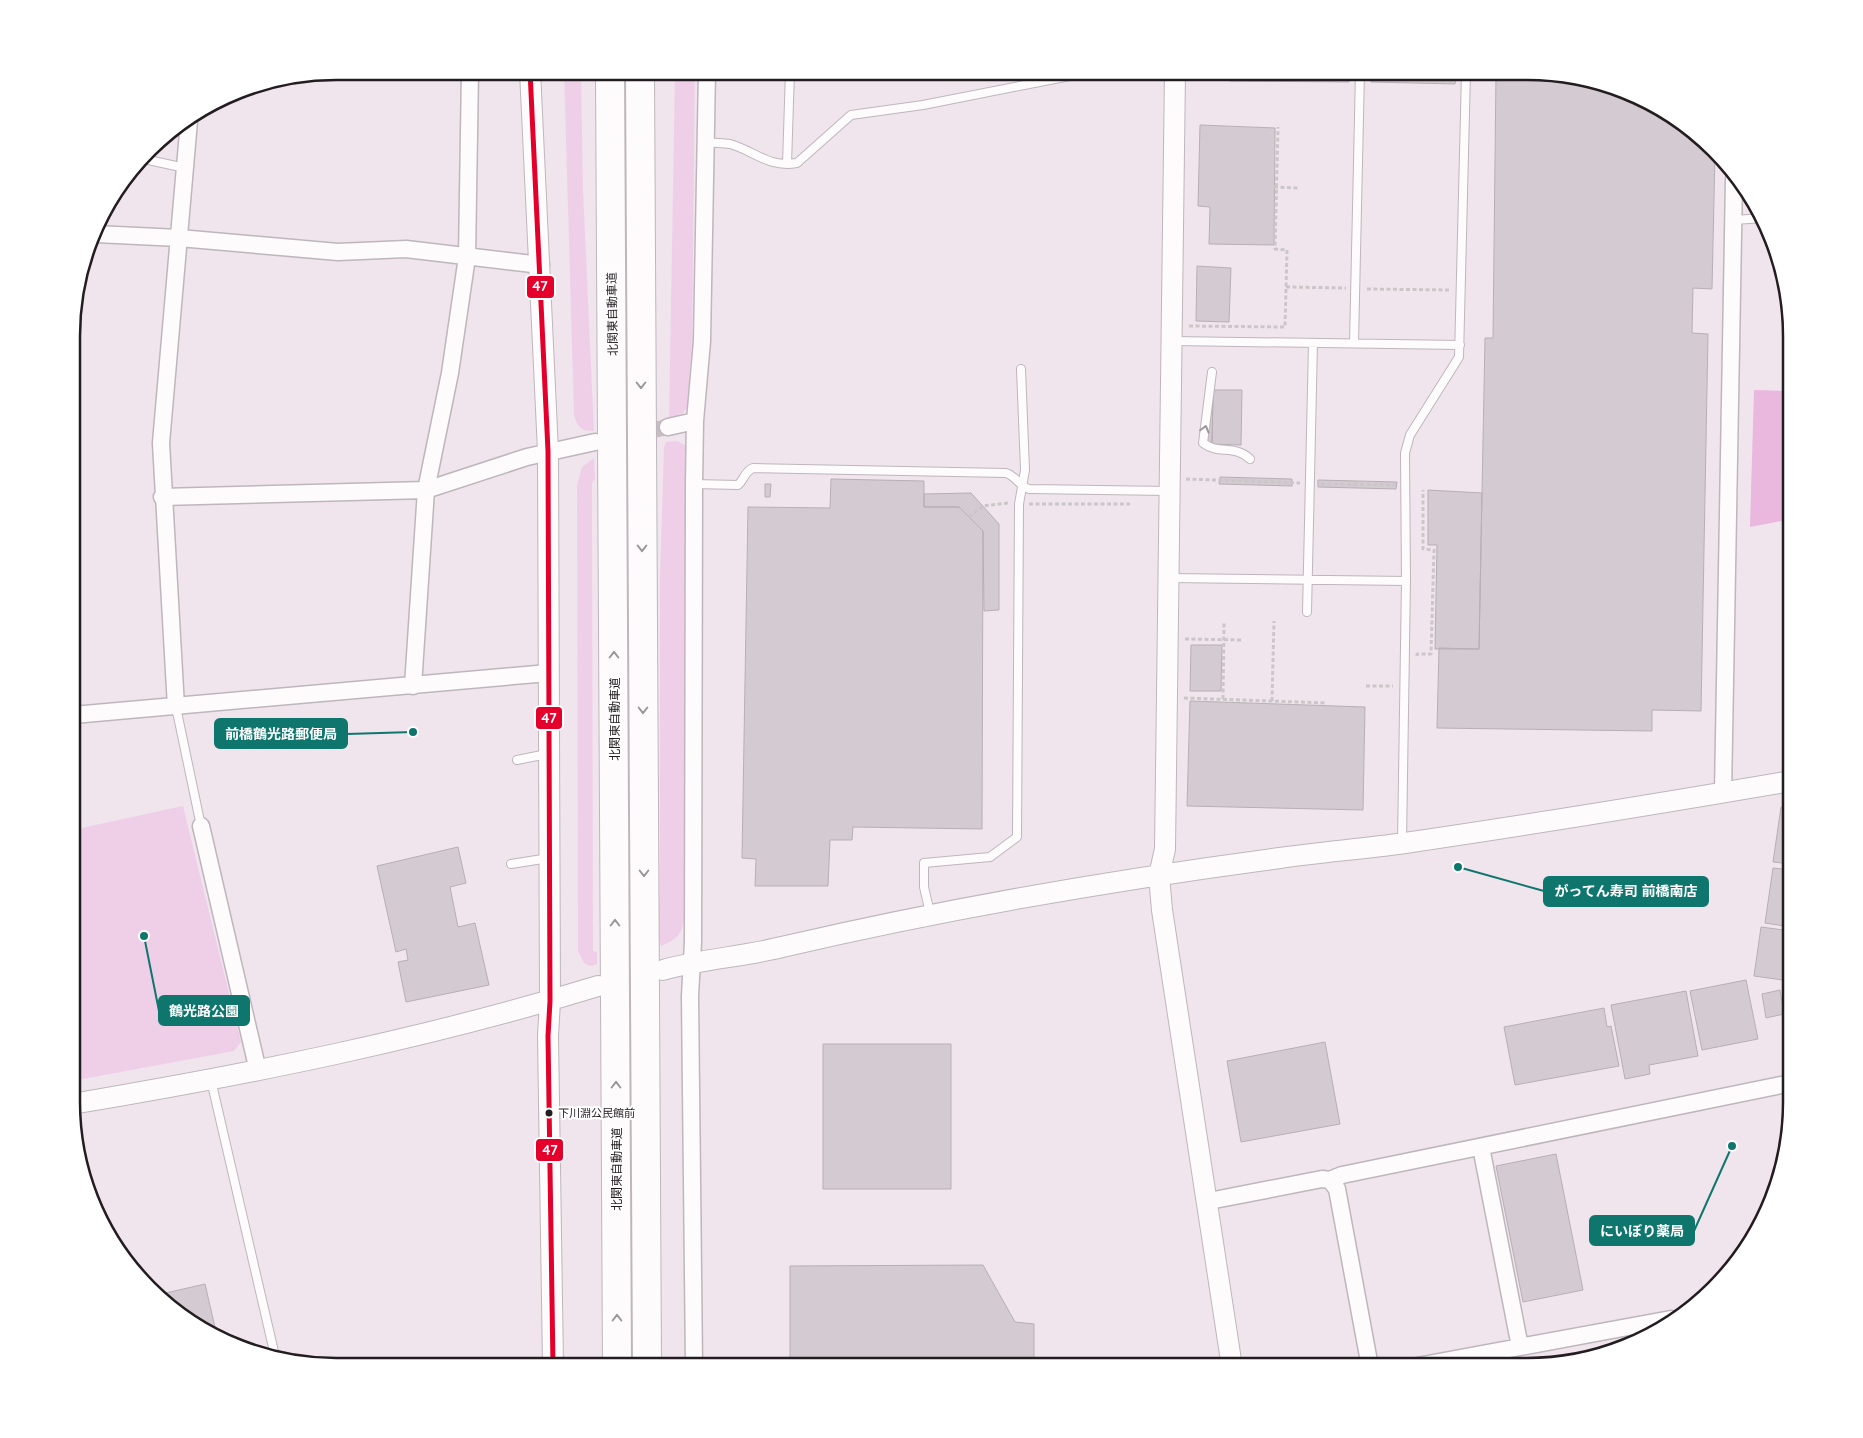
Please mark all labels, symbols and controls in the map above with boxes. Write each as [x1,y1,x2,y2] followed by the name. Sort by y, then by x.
[604,272,620,356] street label: 北関東自動車道
[526,275,555,299] line badge: 47
[532,277,548,295] text: 47
[636,382,646,390] one-way arrow
[1199,425,1210,434] one-way arrow
[637,544,647,552] one-way arrow
[608,651,619,659] one-way arrow
[607,677,622,761] street label: 北関東自動車道
[535,706,563,730] line badge: 47
[638,707,648,715] one-way arrow
[541,709,557,727] text: 47
[215,719,347,748] callout: 前橋鶴光路郵便局
[225,725,337,743] text: 前橋鶴光路郵便局
[639,870,649,877] one-way arrow
[1544,877,1708,906] callout: がってん寿司 前橋南店
[1554,882,1698,900] text: がってん寿司 前橋南店
[610,918,620,926] one-way arrow
[159,996,249,1025] callout: 鶴光路公園
[169,1002,239,1020] text: 鶴光路公園
[611,1081,621,1088] one-way arrow
[558,1106,635,1120] place label: 下川淵公民館前
[544,1108,554,1118] marker: 下川淵公民館前
[609,1127,624,1211] street label: 北関東自動車道
[535,1138,564,1162] line badge: 47
[542,1141,558,1159] text: 47
[1590,1216,1694,1245] callout: にいぼり薬局
[1600,1222,1684,1240] text: にいぼり薬局
[612,1313,622,1321] one-way arrow

